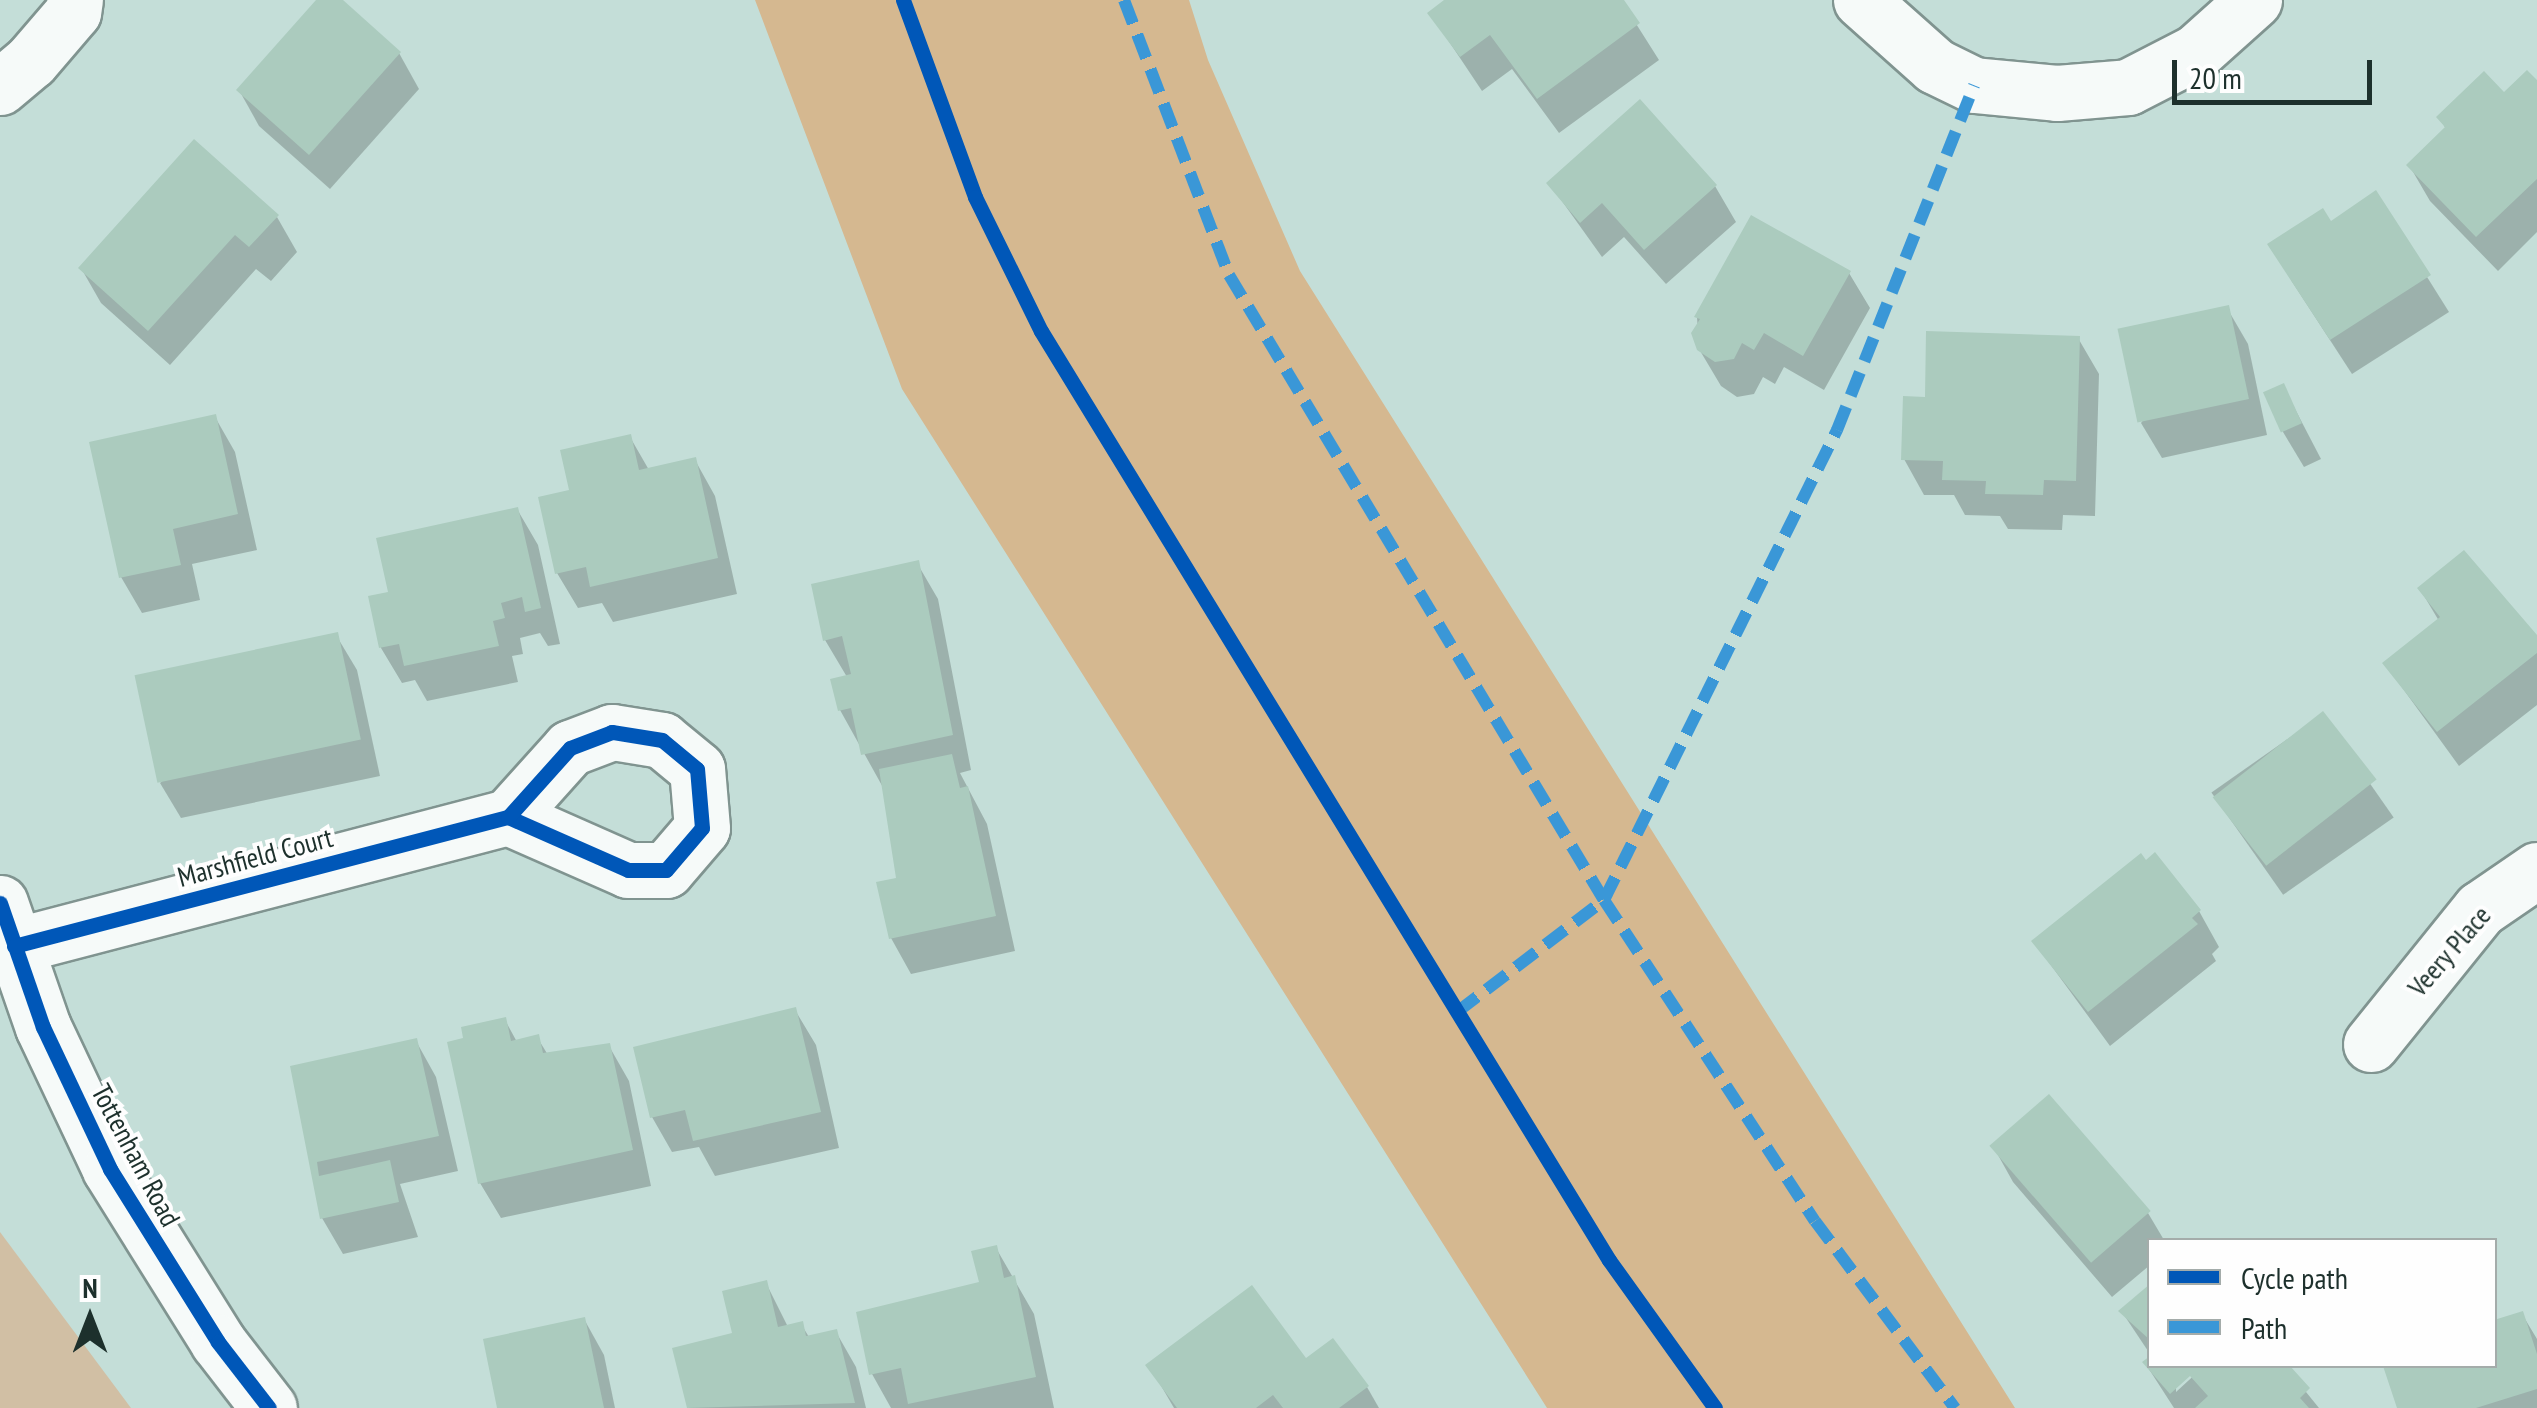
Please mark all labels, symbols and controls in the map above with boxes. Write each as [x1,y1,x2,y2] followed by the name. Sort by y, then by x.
[2177,40,2377,102] scale bar
[2189,58,2242,97] text: 20 m
[174,820,336,894] street label: Marshfield Court
[2400,898,2498,1004] street label: Veery Place
[84,1078,188,1232] street label: Tottenham Road
[2147,1238,2497,1368] legend
[2241,1258,2348,1297] text: Cycle path
[40,1268,140,1368] north arrow
[82,1269,98,1306] text: N
[2241,1308,2287,1347] text: Path

